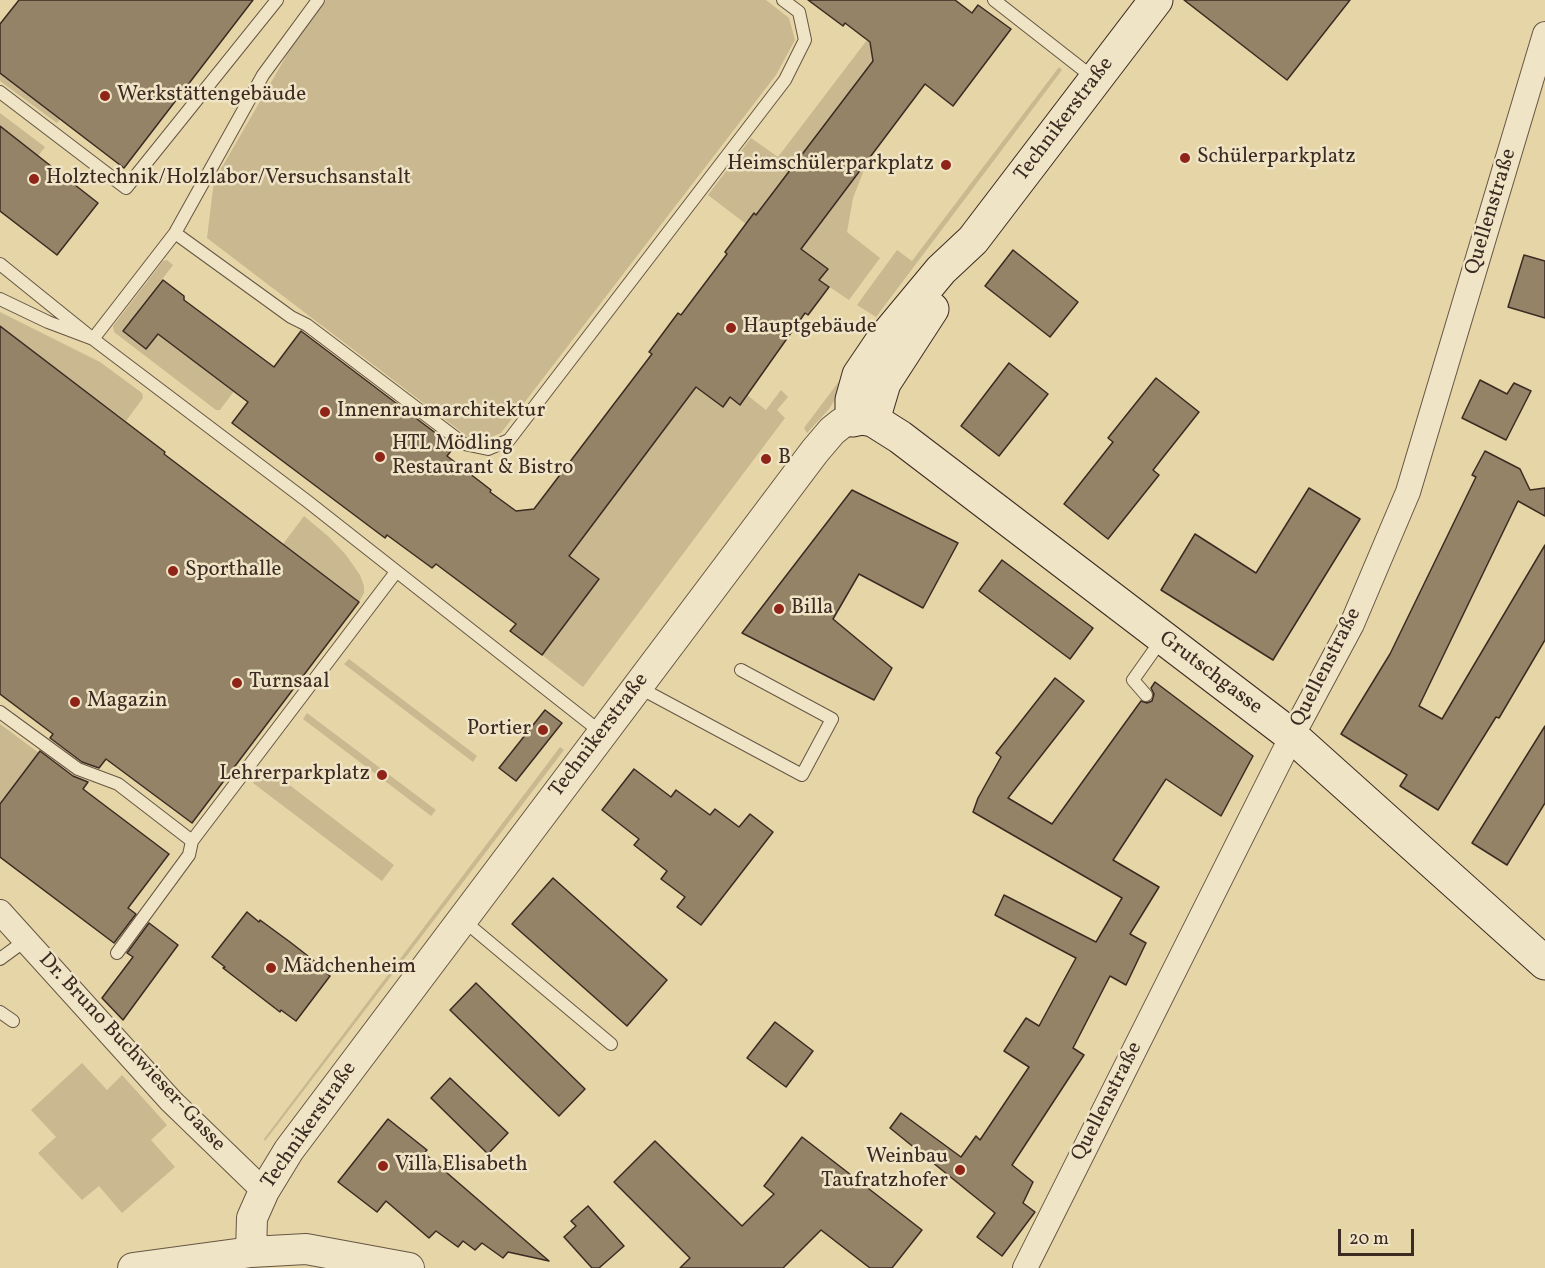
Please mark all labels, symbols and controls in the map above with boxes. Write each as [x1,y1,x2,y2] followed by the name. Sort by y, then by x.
[1010,53,1120,187] street label: Technikerstraße
[117,83,306,109] place label: Werkstättengebäude
[98,89,112,103] marker: Werkstättengebäude
[1197,145,1356,171] place label: Schülerparkplatz
[1461,146,1523,278] street label: Quellenstraße
[1178,151,1192,165] marker: Schülerparkplatz
[727,152,934,178] place label: Heimschülerparkplatz
[939,158,953,172] marker: Heimschülerparkplatz
[46,166,411,192] place label: Holztechnik/Holzlabor/Versuchsanstalt
[27,172,41,186] marker: Holztechnik/Holzlabor/Versuchsanstalt
[743,315,877,341] place label: Hauptgebäude
[724,321,738,335] marker: Hauptgebäude
[337,399,545,425] place label: Innenraumarchitektur
[318,405,332,419] marker: Innenraumarchitektur
[392,432,573,482] place label: HTL Mödling Restaurant & Bistro
[778,446,791,472] place label: B
[373,450,387,464] marker: HTL Mödling Restaurant & Bistro
[759,452,773,466] marker: B
[185,558,281,584] place label: Sporthalle
[166,564,180,578] marker: Sporthalle
[791,596,833,622] place label: Billa
[772,602,786,616] marker: Billa
[1286,604,1368,732] street label: Quellenstraße
[1153,627,1267,721] street label: Grutschgasse
[545,669,655,803] street label: Technikerstraße
[249,670,330,696] place label: Turnsaal
[230,676,244,690] marker: Turnsaal
[87,689,168,715] place label: Magazin
[68,695,82,709] marker: Magazin
[467,717,531,743] place label: Portier
[536,723,550,737] marker: Portier
[219,762,370,788] place label: Lehrerparkplatz
[375,768,389,782] marker: Lehrerparkplatz
[32,948,230,1158] street label: Dr. Bruno Buchwieser-Gasse
[283,955,416,981] place label: Mädchenheim
[264,961,278,975] marker: Mädchenheim
[1067,1038,1149,1166] street label: Quellenstraße
[257,1058,363,1194] street label: Technikerstraße
[821,1145,948,1195] place label: Weinbau Taufratzhofer
[395,1153,528,1179] place label: Villa Elisabeth
[376,1159,390,1173] marker: Villa Elisabeth
[953,1163,967,1177] marker: Weinbau Taufratzhofer
[1341,1217,1418,1255] scale bar
[1349,1227,1389,1252] text: 20 m

